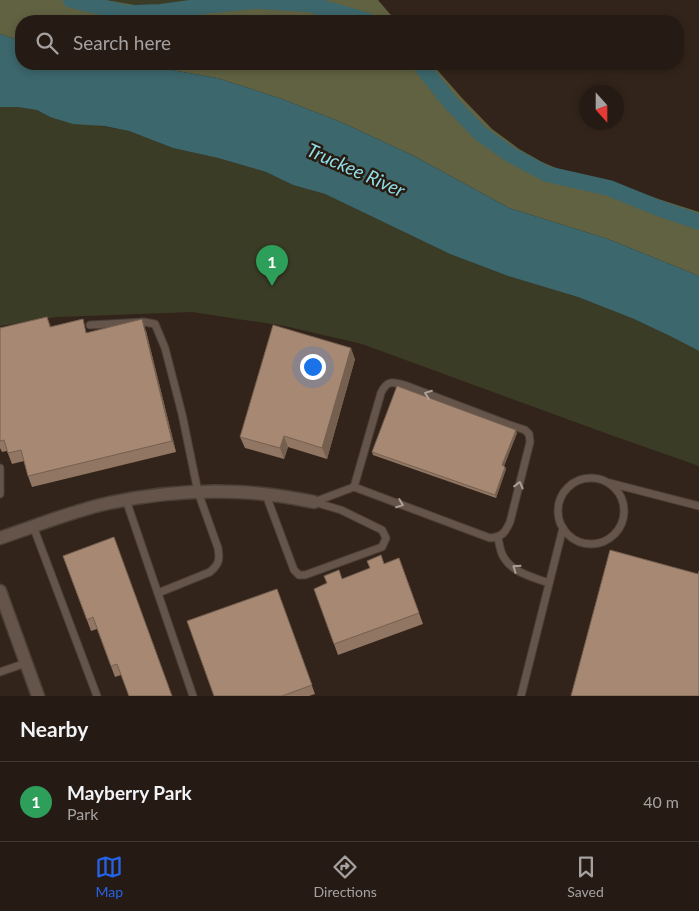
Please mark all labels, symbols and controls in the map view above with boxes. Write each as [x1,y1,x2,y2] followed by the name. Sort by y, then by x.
[15,15,684,70] search box
[33,29,61,57] icon: search
[73,31,171,54] text: Search here
[579,85,624,130] north arrow
[304,138,409,202] water label: Truckee River
[256,245,288,286] pin: 1
[300,354,326,380] your location
[424,389,432,399] one-way arrow
[513,481,524,490] one-way arrow
[395,498,404,508] one-way arrow
[512,565,522,574] one-way arrow
[20,716,88,741] text: Nearby
[67,781,192,804] text: Mayberry Park
[31,792,41,811] text: 1
[643,792,679,811] text: 40 m
[67,804,98,823] text: Park
[95,853,123,900] tab: Map
[314,853,377,900] tab: Directions
[567,853,604,900] tab: Saved

